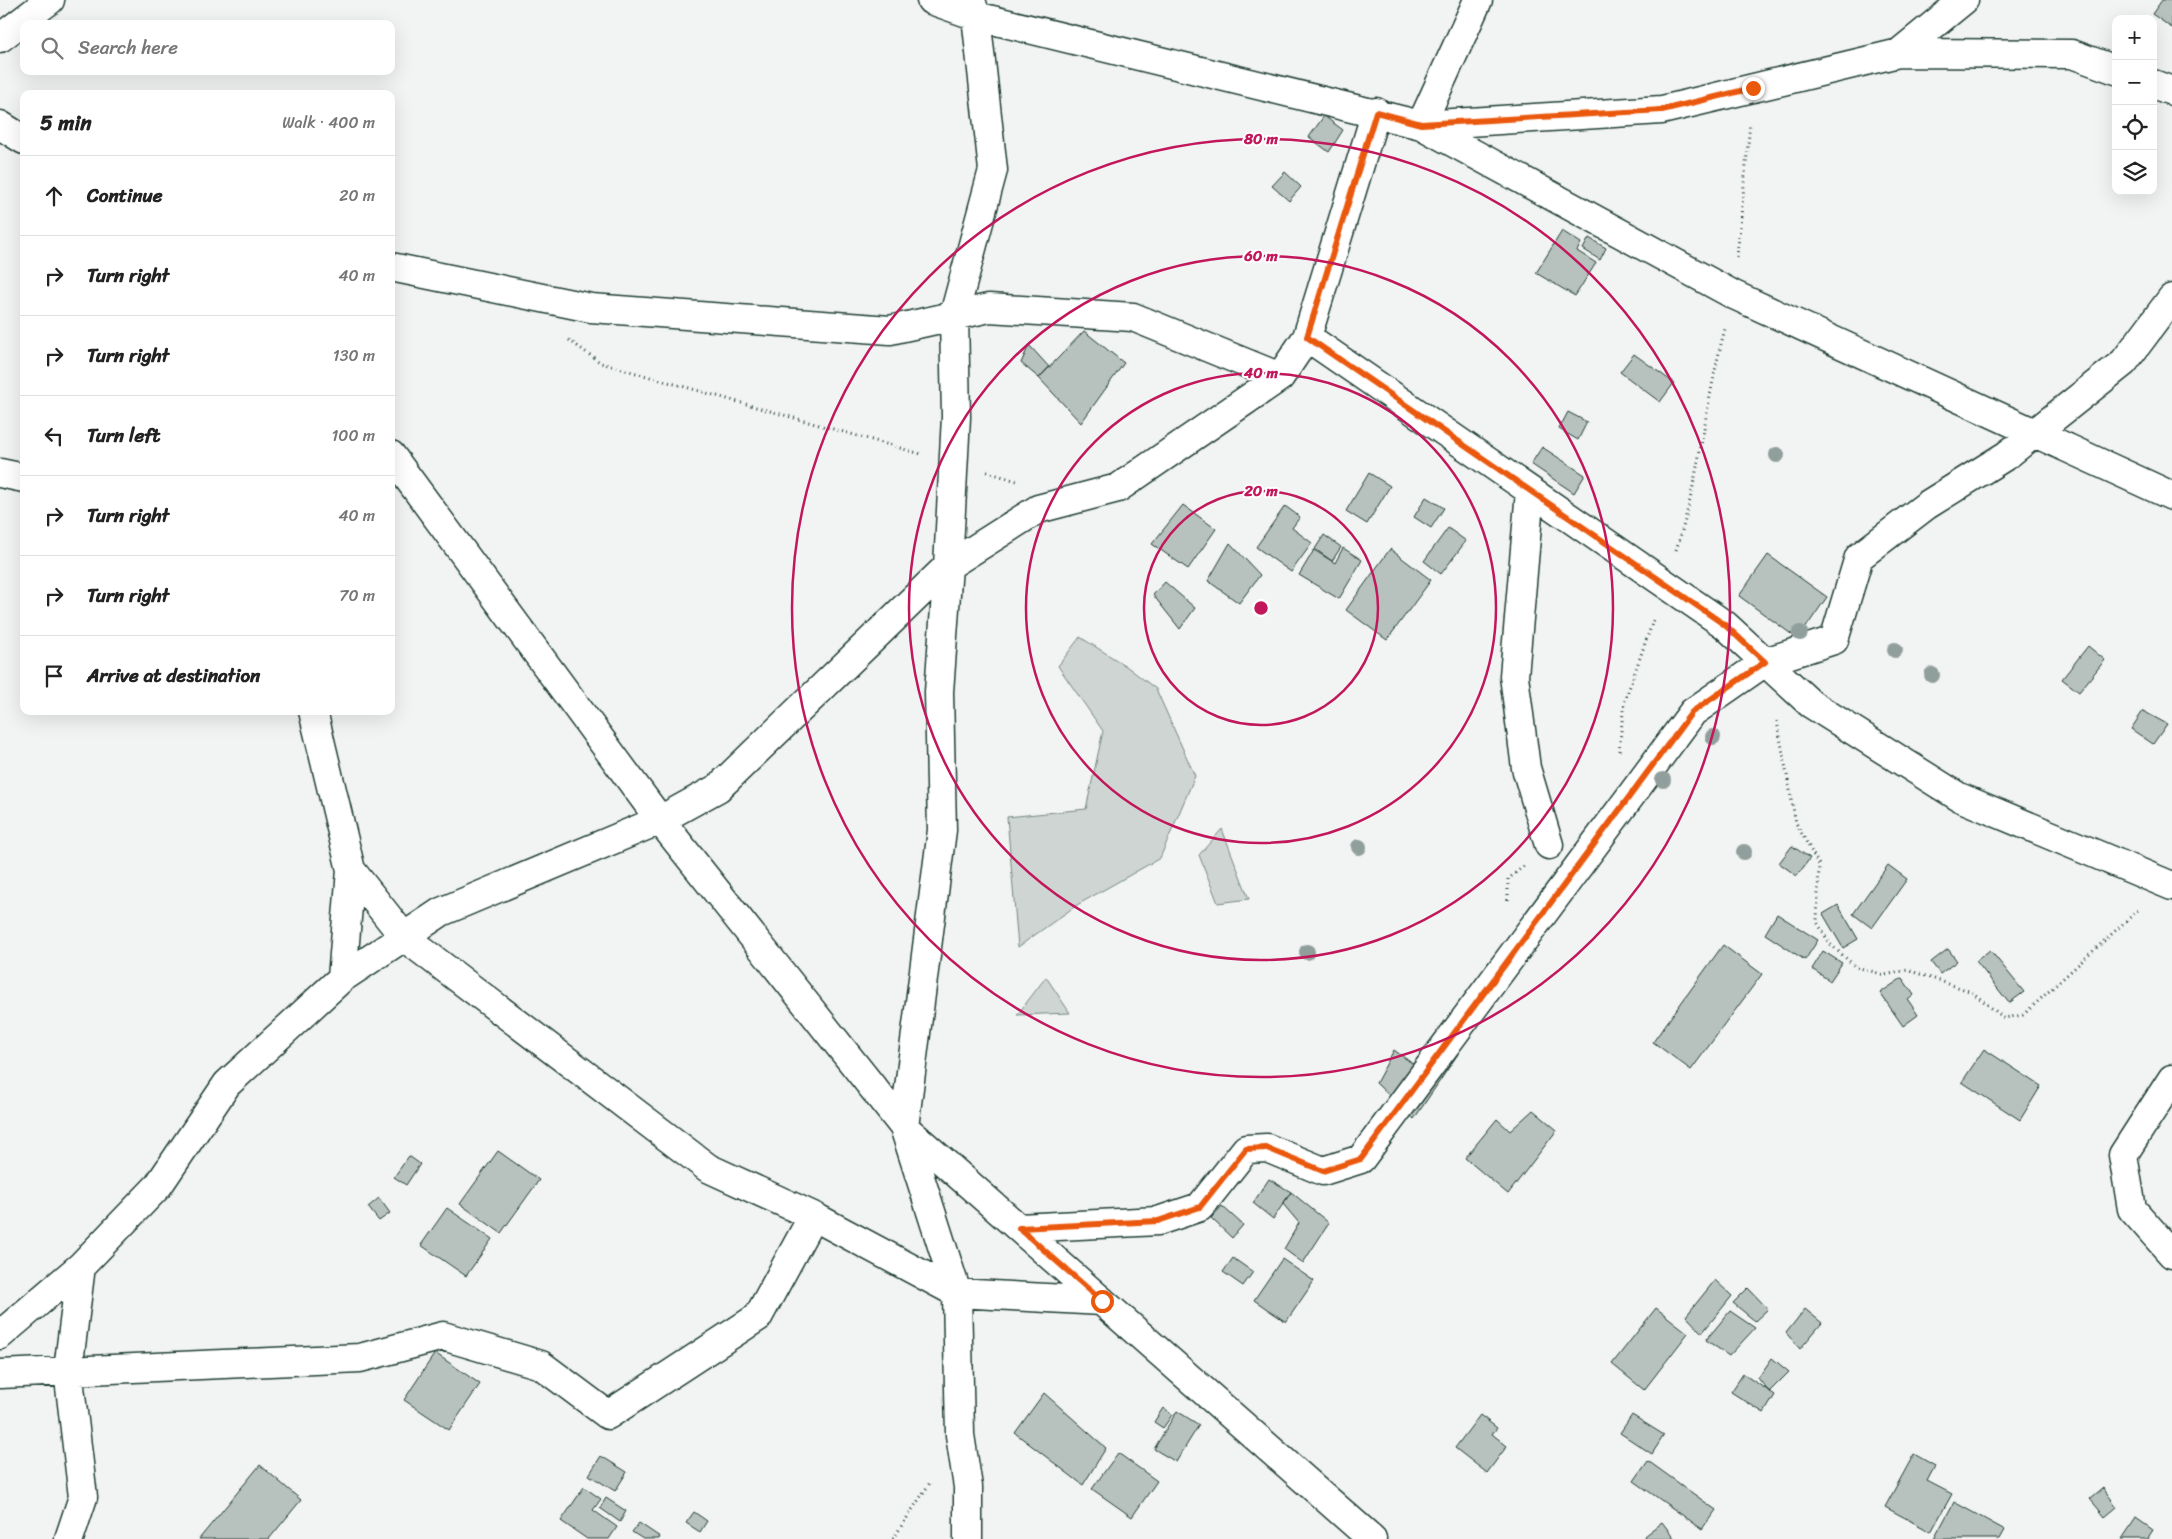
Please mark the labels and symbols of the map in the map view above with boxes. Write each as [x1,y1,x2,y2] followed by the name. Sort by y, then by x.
[1742,77,1765,100] route end
[1243,126,1278,152] text: 80 m
[1243,243,1278,269] text: 60 m
[1243,360,1279,386] text: 40 m
[1243,478,1278,504] text: 20 m
[1252,599,1270,617] centre of rings
[1091,1290,1114,1313] route start

